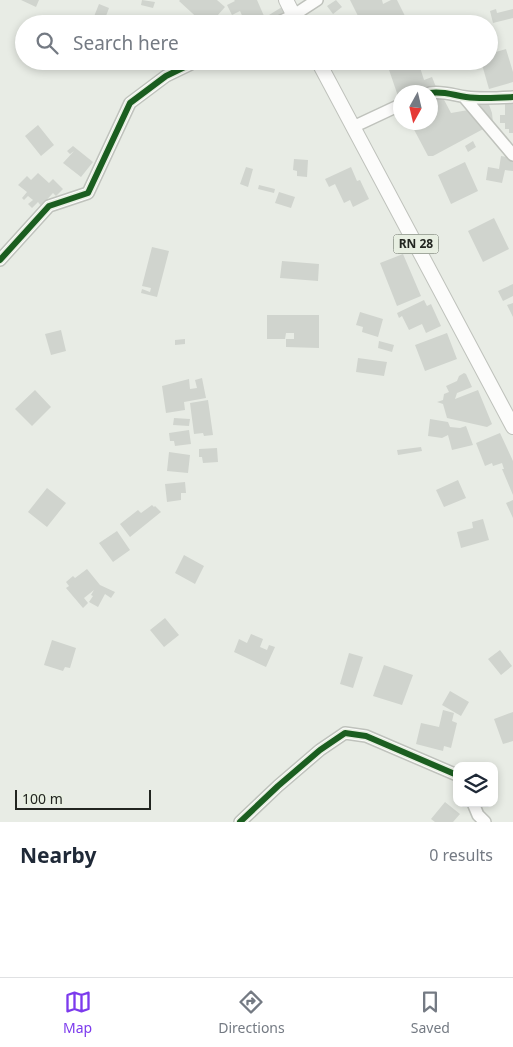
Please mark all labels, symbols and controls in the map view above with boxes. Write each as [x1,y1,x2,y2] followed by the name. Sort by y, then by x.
[15,15,498,70] search box
[33,29,61,57] icon: search
[73,30,179,56] text: Search here
[393,85,438,130] north arrow
[394,234,438,253] road number: RN 28
[453,762,498,807] map controls
[453,762,498,807] button: layers
[15,787,151,810] scale bar
[22,789,63,808] text: 100 m
[20,841,96,869] text: Nearby
[429,844,493,866] text: 0 results
[63,988,92,1037] tab: Map
[218,988,285,1037] tab: Directions
[411,988,450,1037] tab: Saved

